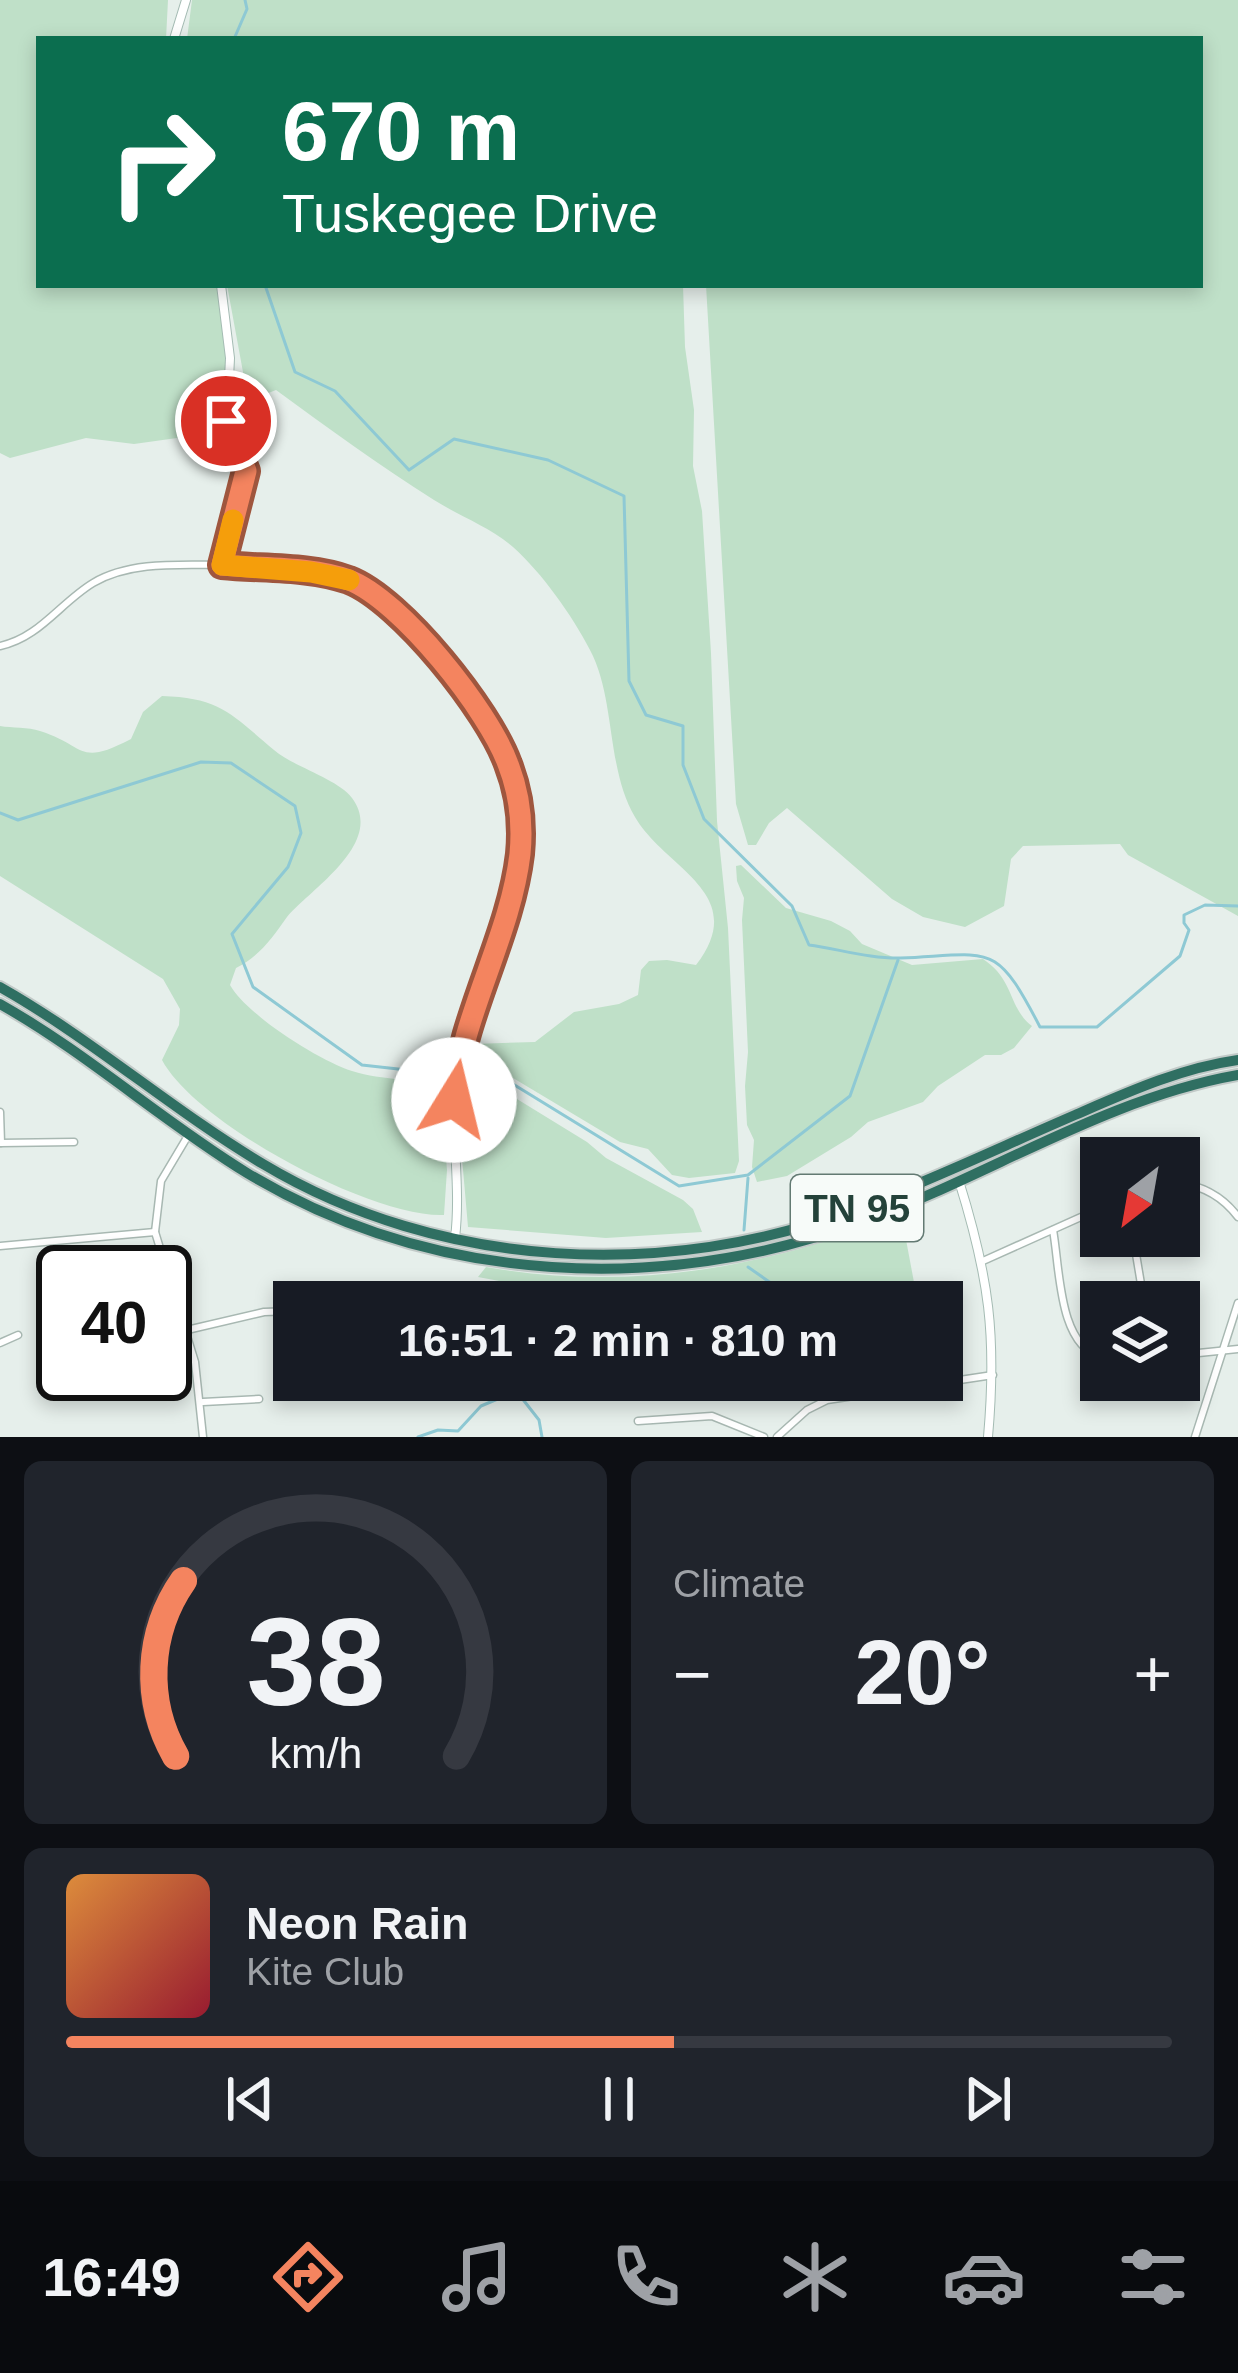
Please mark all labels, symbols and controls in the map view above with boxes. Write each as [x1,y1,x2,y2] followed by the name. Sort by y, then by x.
[84,84,240,240] icon: right
[282,84,520,178] text: 670 m
[282,183,658,243] text: Tuskegee Drive
[175,370,277,472] pin
[193,388,259,454] icon: arrive
[391,1037,517,1163] position arrow
[1080,1137,1200,1257] north arrow
[1080,1137,1200,1401] map controls
[791,1175,923,1241] road number: TN 95
[36,1245,192,1401] speed limit sign: 40
[1080,1281,1200,1401] button: layers
[398,1315,838,1366] text: 16:51 · 2 min · 810 m
[673,1562,805,1605] text: Climate
[246,1592,385,1731] text: 38
[854,1623,991,1723] text: 20°
[673,1637,712,1711] text: −
[1133,1637,1172,1711] text: +
[269,1728,362,1776] text: km/h
[246,1898,469,1949] text: Neon Rain
[246,1950,404,1993] text: Kite Club
[217,2066,283,2132] icon: previous
[586,2066,652,2132] icon: pause
[955,2066,1021,2132] icon: next
[266,2235,350,2319] icon: directions
[435,2235,519,2319] icon: music
[604,2235,688,2319] icon: phone
[773,2235,857,2319] icon: climate
[942,2235,1026,2319] icon: car
[1111,2235,1195,2319] icon: filters
[43,2247,181,2307] text: 16:49

